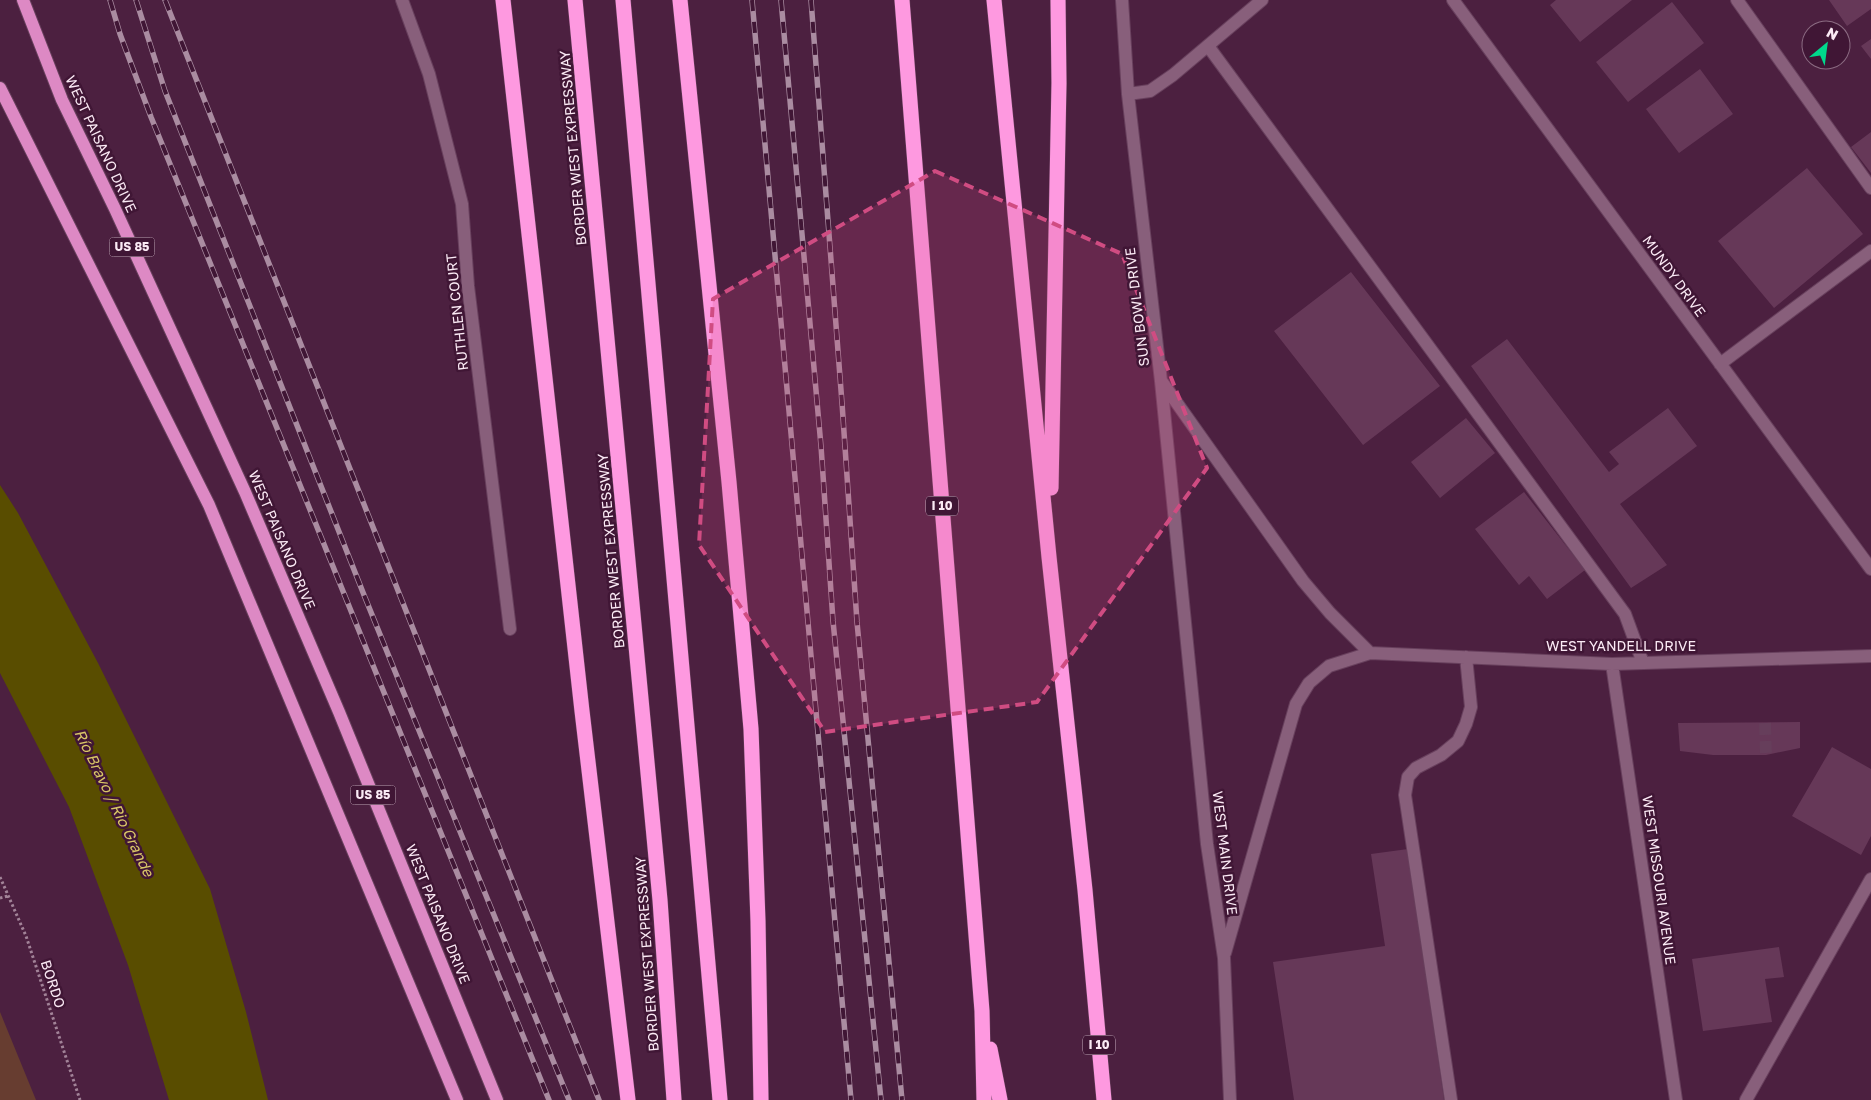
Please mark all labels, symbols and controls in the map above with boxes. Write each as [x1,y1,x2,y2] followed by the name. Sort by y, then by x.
[1801,20,1851,70] north arrow
[1824,23,1841,43] text: N
[555,50,590,246] street label: BORDER WEST EXPRESSWAY
[62,73,141,215] street label: WEST PAISANO DRIVE
[1639,232,1710,320] street label: MUNDY DRIVE
[110,238,154,256] road number: US 85
[1121,247,1152,367] street label: SUN BOWL DRIVE
[442,252,471,371] street label: RUTHLEN COURT
[593,453,628,649] street label: BORDER WEST EXPRESSWAY
[245,468,319,612] street label: WEST PAISANO DRIVE
[926,496,958,516] road number: I 10
[1546,637,1696,654] street label: WEST YANDELL DRIVE
[71,726,159,880] water label: Río Bravo / Rio Grande
[350,786,396,804] road number: US 85
[1209,790,1242,916] street label: WEST MAIN DRIVE
[1639,794,1680,966] street label: WEST MISSOURI AVENUE
[403,841,474,986] street label: WEST PAISANO DRIVE
[631,856,662,1052] street label: BORDER WEST EXPRESSWAY
[38,958,69,1010] street label: BORDO
[1083,1036,1115,1054] road number: I 10

